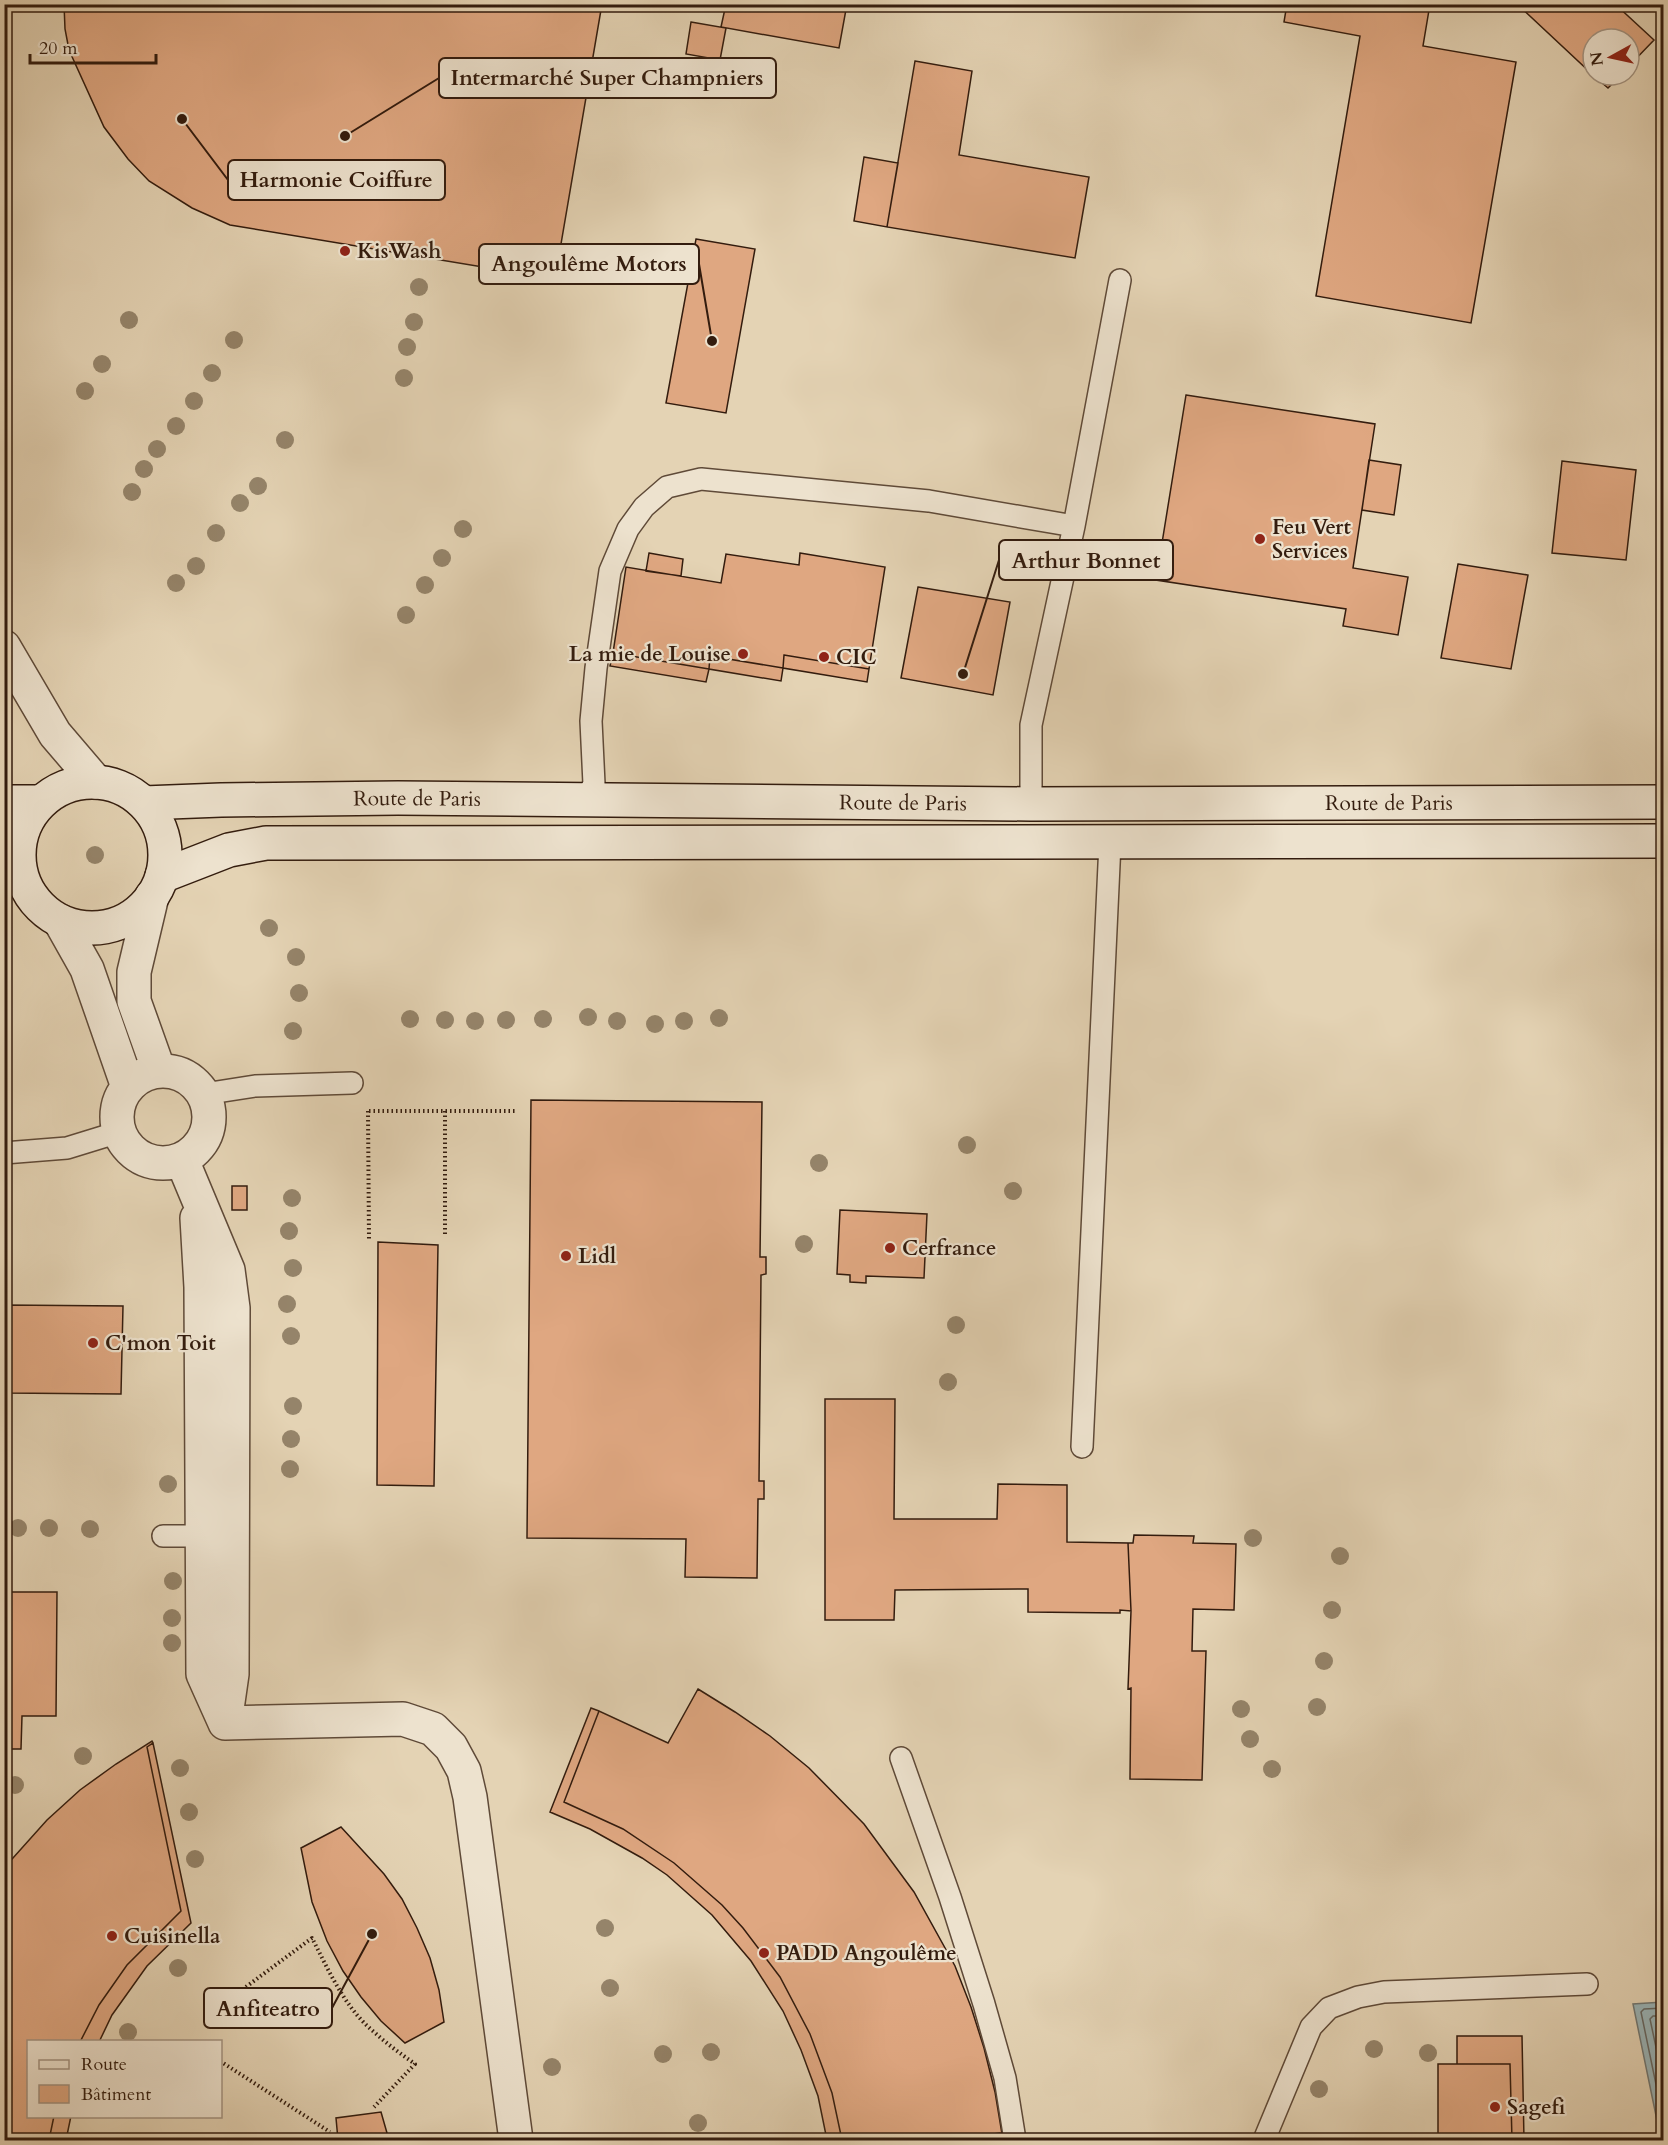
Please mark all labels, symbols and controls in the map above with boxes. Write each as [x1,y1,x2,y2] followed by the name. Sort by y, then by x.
[30,27,156,65] scale bar
[1581,27,1641,87] north arrow
[39,36,78,61] text: 20 m
[1585,50,1609,67] text: N
[439,58,776,98] callout: Intermarché Super Champniers
[451,63,763,93] text: Intermarché Super Champniers
[228,160,445,200] callout: Harmonie Coiffure
[239,165,433,195] text: Harmonie Coiffure
[357,237,441,266] place label: KisWash
[338,244,352,258] marker: KisWash
[479,244,699,284] callout: Angoulême Motors
[491,249,687,279] text: Angoulême Motors
[1272,513,1352,566] place label: Feu Vert Services
[1253,532,1267,546] marker: Feu Vert Services
[999,540,1173,580] callout: Arthur Bonnet
[1011,546,1161,576] text: Arthur Bonnet
[569,640,731,669] place label: La mie de Louise
[836,643,877,672] place label: CIC
[736,647,750,661] marker: La mie de Louise
[817,650,831,664] marker: CIC
[353,784,481,814] street label: Route de Paris
[839,788,967,818] street label: Route de Paris
[1325,789,1453,818] street label: Route de Paris
[902,1234,996,1263] place label: Cerfrance
[883,1241,897,1255] marker: Cerfrance
[578,1242,616,1271] place label: Lidl
[559,1249,573,1263] marker: Lidl
[105,1329,216,1358] place label: C'mon Toit
[86,1336,100,1350] marker: C'mon Toit
[124,1922,221,1951] place label: Cuisinella
[105,1929,119,1943] marker: Cuisinella
[776,1939,957,1968] place label: PADD Angoulême
[757,1946,771,1960] marker: PADD Angoulême
[204,1988,332,2028] callout: Anfiteatro
[216,1994,320,2024] text: Anfiteatro
[27,2040,222,2118] legend
[81,2052,127,2077] text: Route
[81,2082,151,2107] text: Bâtiment
[1507,2093,1566,2122] place label: Sagefi
[1488,2100,1502,2114] marker: Sagefi

